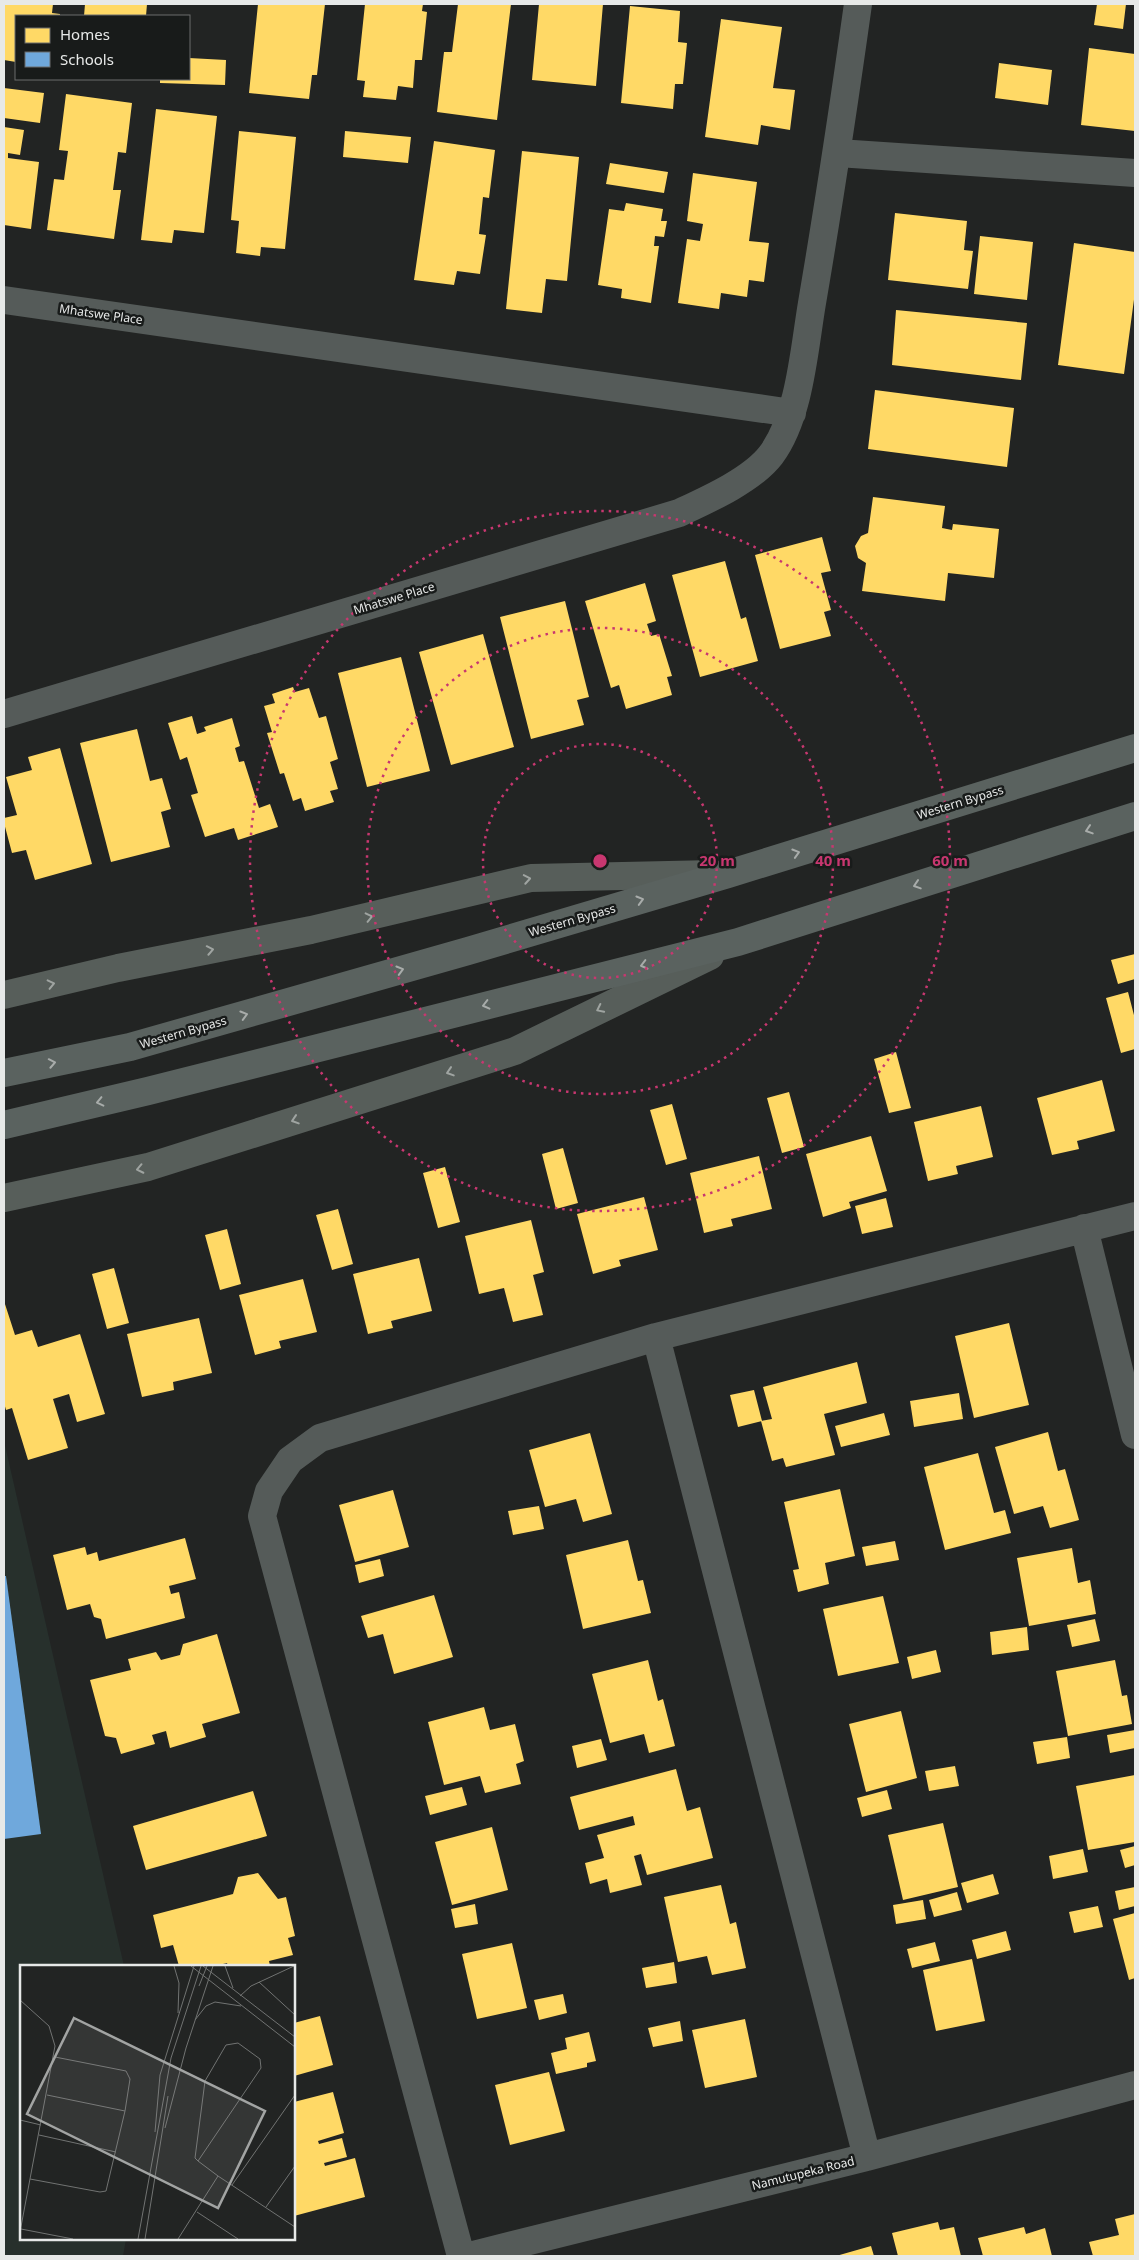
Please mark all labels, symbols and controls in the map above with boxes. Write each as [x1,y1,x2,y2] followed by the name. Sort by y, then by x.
[15,15,190,80] legend
[60,24,110,44] text: Homes
[60,49,114,69] text: Schools
[58,300,144,328] street label: Mhatswe Place
[351,578,437,618] street label: Mhatswe Place
[915,781,1006,823] street label: Western Bypass
[1085,825,1093,835] one-way arrow
[791,848,799,858] one-way arrow
[699,850,735,870] text: 20 m
[815,850,851,870] text: 40 m
[932,850,968,870] text: 60 m
[591,852,609,870] centre of rings
[523,875,532,885] one-way arrow
[914,879,922,889] one-way arrow
[636,895,644,905] one-way arrow
[527,899,618,941] street label: Western Bypass
[365,912,374,923] one-way arrow
[206,946,214,956] one-way arrow
[640,960,648,970] one-way arrow
[396,965,405,976] one-way arrow
[47,979,56,990] one-way arrow
[482,999,491,1010] one-way arrow
[596,1003,605,1014] one-way arrow
[239,1010,248,1020] one-way arrow
[138,1011,229,1053] street label: Western Bypass
[47,1058,56,1069] one-way arrow
[446,1066,455,1076] one-way arrow
[96,1096,105,1107] one-way arrow
[292,1115,300,1125] one-way arrow
[136,1163,144,1174] one-way arrow
[20,1965,295,2240] inset map
[750,2152,856,2194] street label: Namutupeka Road

